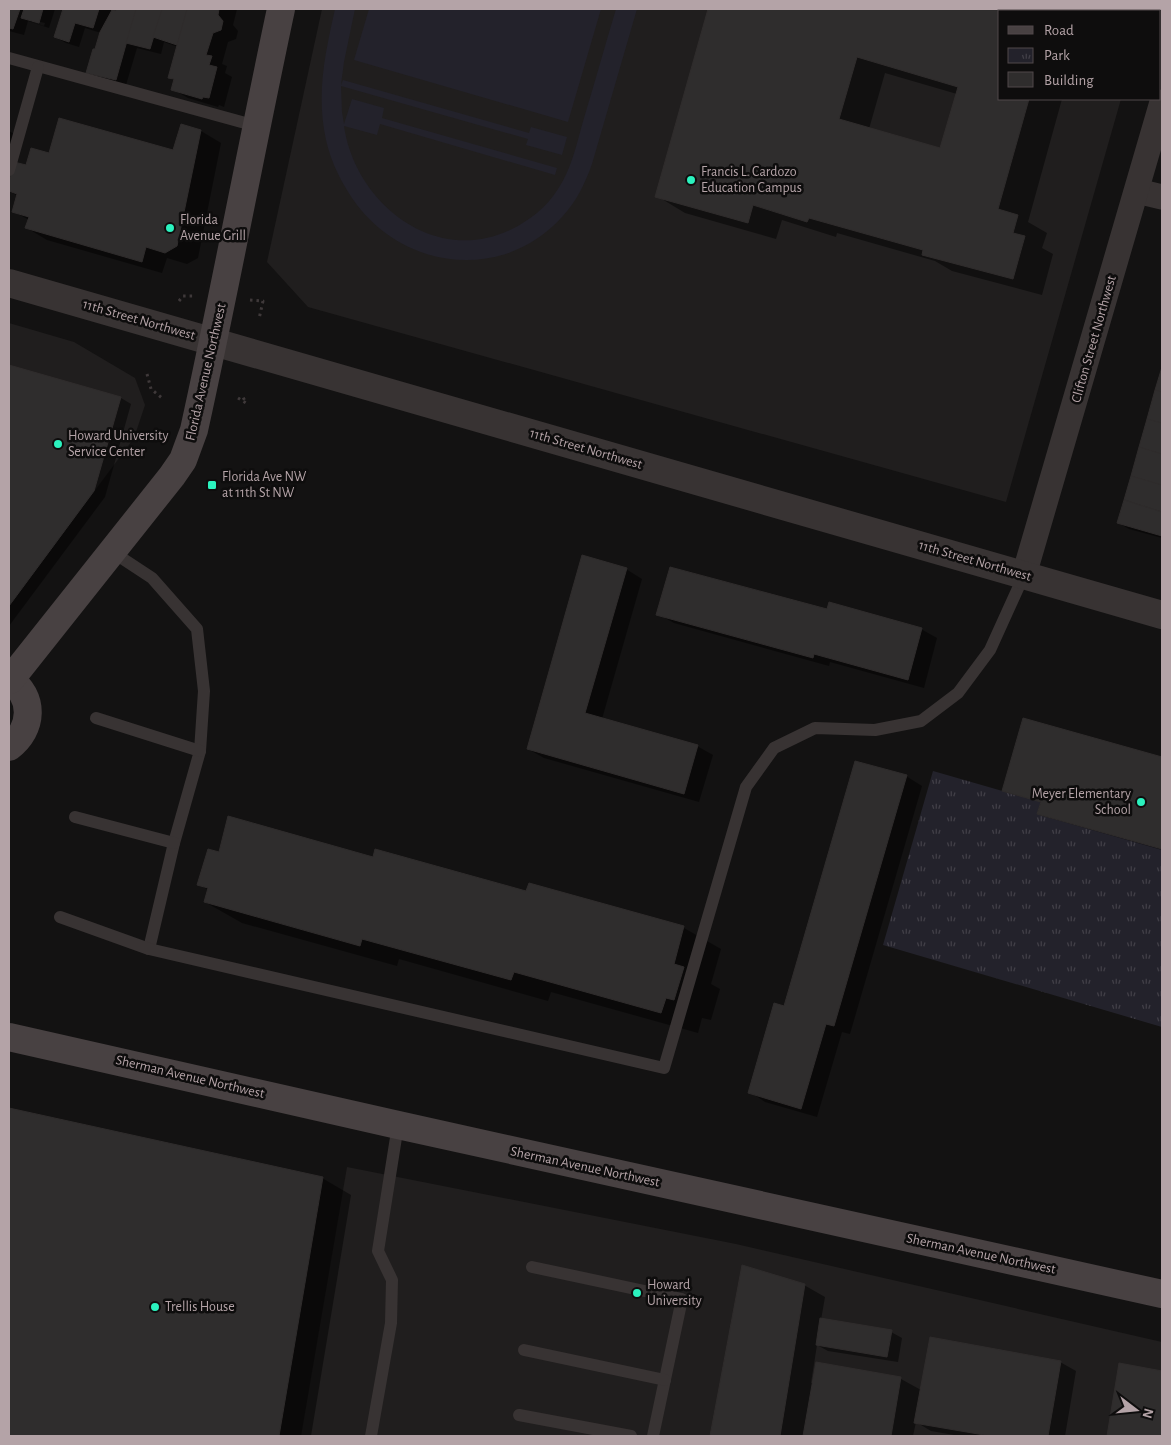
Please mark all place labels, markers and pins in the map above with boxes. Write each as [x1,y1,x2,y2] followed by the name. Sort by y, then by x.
[701,165,802,195] place label: Francis L. Cardozo Education Campus
[685,174,697,186] marker: Francis L. Cardozo Education Campus
[180,213,246,243] place label: Florida Avenue Grill
[164,222,176,234] marker: Florida Avenue Grill
[68,429,168,459] place label: Howard University Service Center
[52,438,64,450] marker: Howard University Service Center
[222,470,307,500] place label: Florida Ave NW at 11th St NW
[206,479,218,491] marker: Florida Ave NW at 11th St NW
[1032,787,1131,817] place label: Meyer Elementary School
[1135,796,1147,808] marker: Meyer Elementary School
[647,1278,702,1308] place label: Howard University
[631,1287,643,1299] marker: Howard University
[165,1300,235,1314] place label: Trellis House
[149,1301,161,1313] marker: Trellis House

